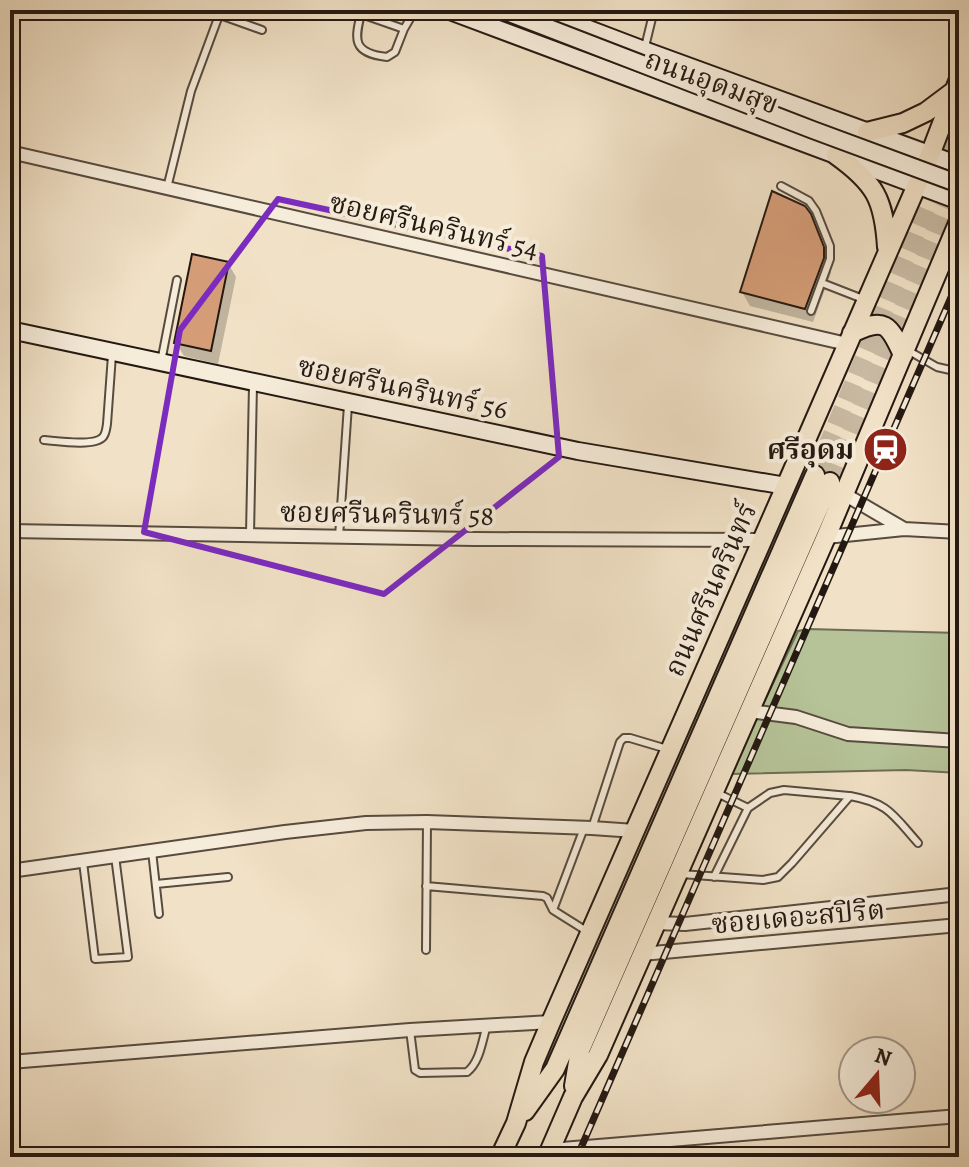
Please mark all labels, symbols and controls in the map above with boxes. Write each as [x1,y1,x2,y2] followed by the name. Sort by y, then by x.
[640,40,784,124] street label: ถนนอุดมสุข
[326,183,542,268] street label: ซอยศรีนครินทร์ 54
[294,347,511,429] street label: ซอยศรีนครินทร์ 56
[861,425,909,473] station icon: ศรีอุดม
[767,431,854,469] place label: ศรีอุดม
[280,493,494,535] street label: ซอยศรีนครินทร์ 58
[656,496,766,683] street label: ถนนศรีนครินทร์
[710,890,886,944] street label: ซอยเดอะสปิริต
[837,1035,917,1115] north arrow
[871,1040,896,1074] text: N

